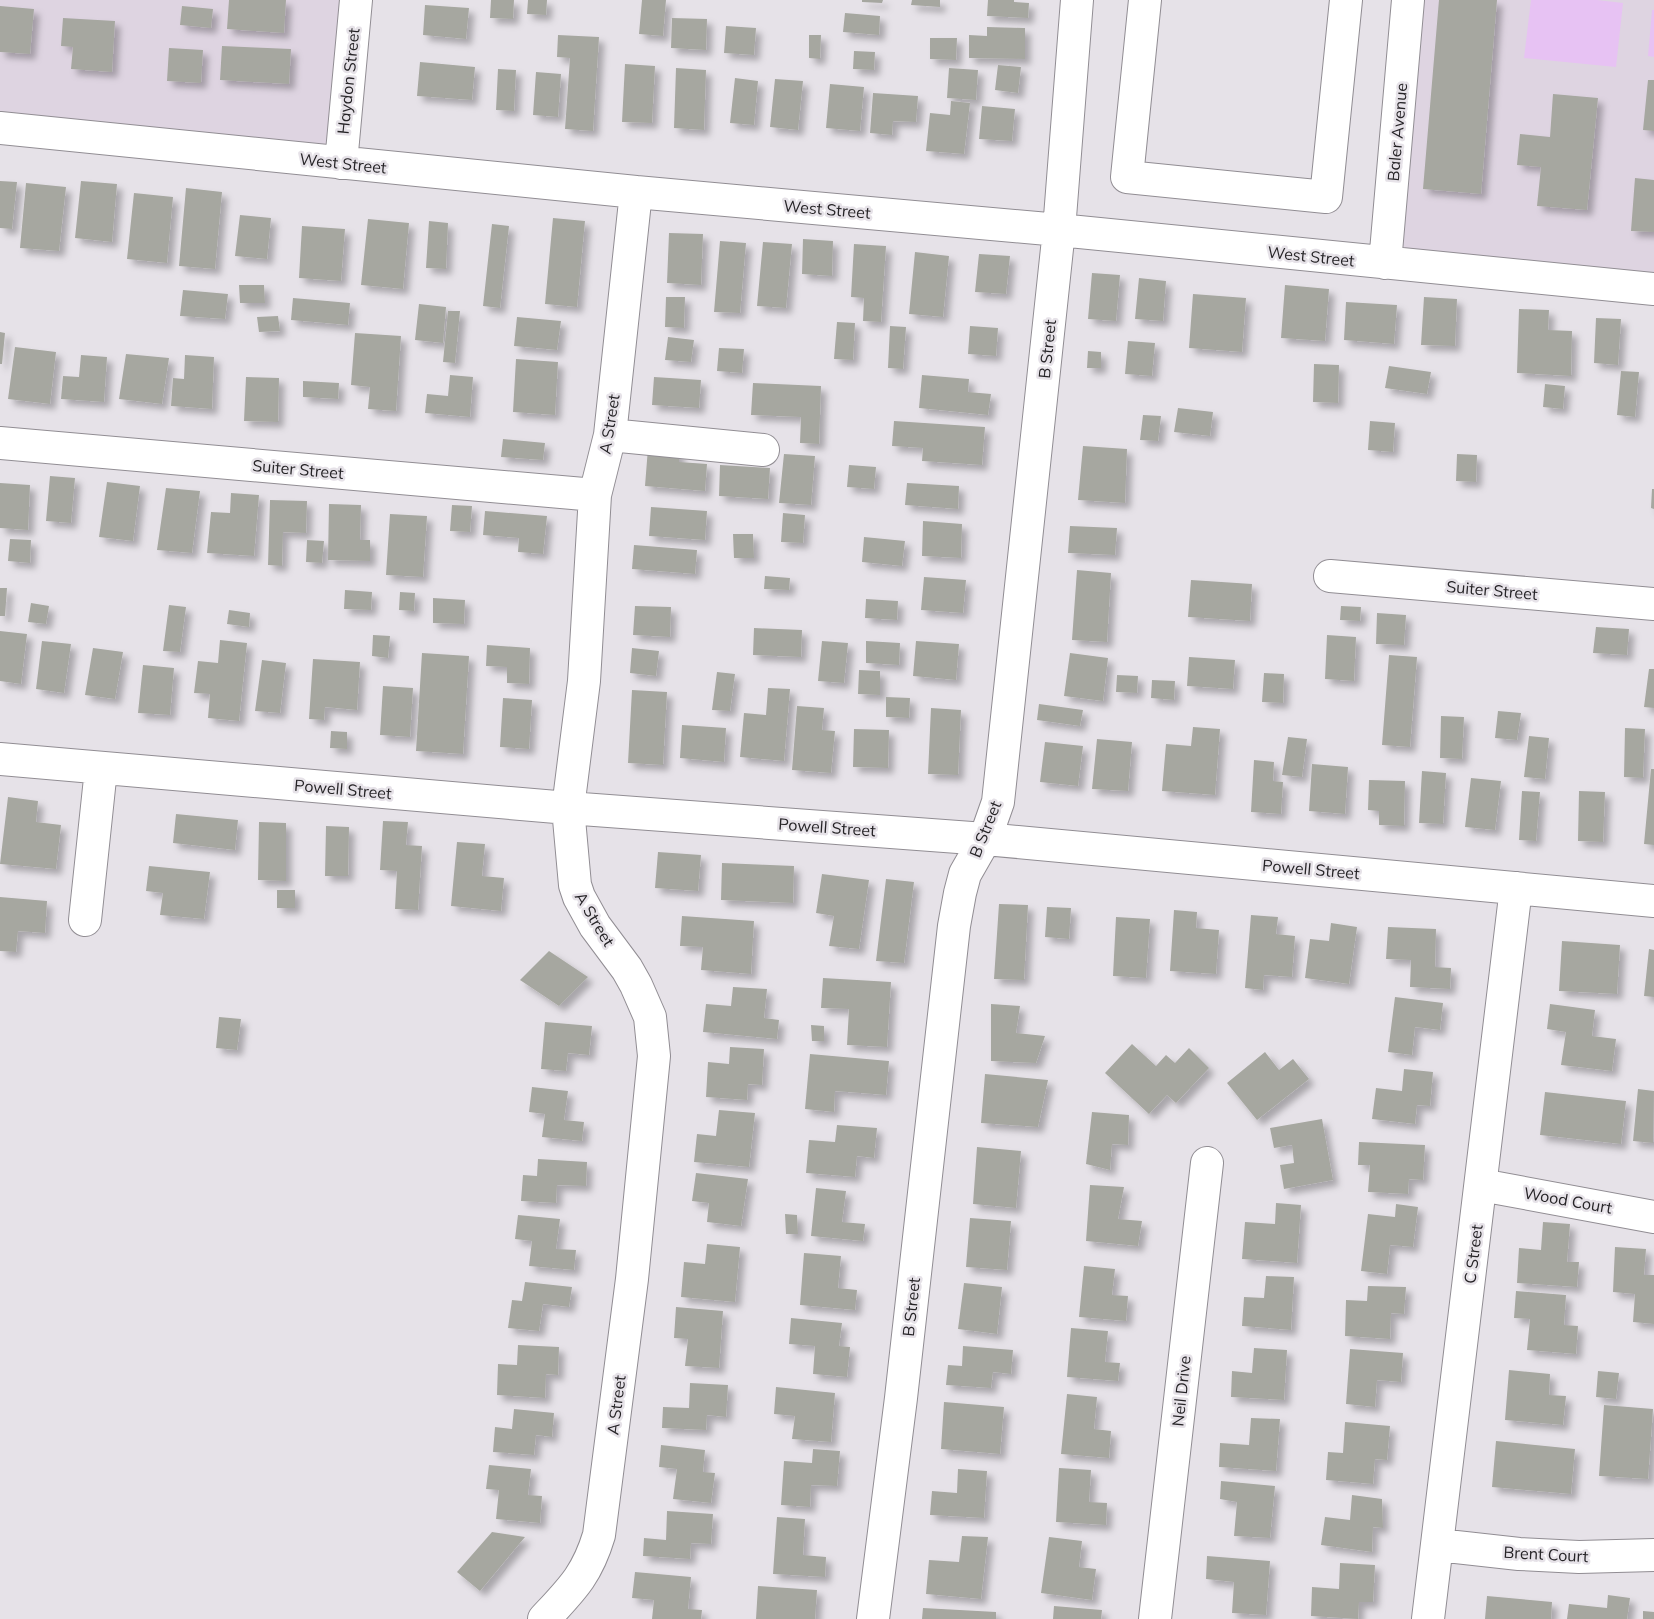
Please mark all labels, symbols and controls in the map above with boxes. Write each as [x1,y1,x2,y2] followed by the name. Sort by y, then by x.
[332,27,364,135] street label: Haydon Street
[1383,82,1411,182] street label: Baler Avenue
[298,148,388,178] street label: West Street
[783,195,872,223] street label: West Street
[1266,241,1356,271] street label: West Street
[1034,318,1060,380] street label: B Street
[594,392,624,455] street label: A Street
[252,455,345,483] street label: Suiter Street
[1446,576,1539,604] street label: Suiter Street
[294,775,393,803] street label: Powell Street
[965,797,1006,860] street label: B Street
[778,814,877,840] street label: Powell Street
[1262,855,1361,883] street label: Powell Street
[571,888,619,950] street label: A Street
[1522,1182,1614,1218] street label: Wood Court
[1459,1223,1487,1285] street label: C Street
[898,1276,924,1338] street label: B Street
[1167,1355,1195,1427] street label: Neil Drive
[602,1374,630,1436] street label: A Street
[1503,1542,1589,1566] street label: Brent Court

